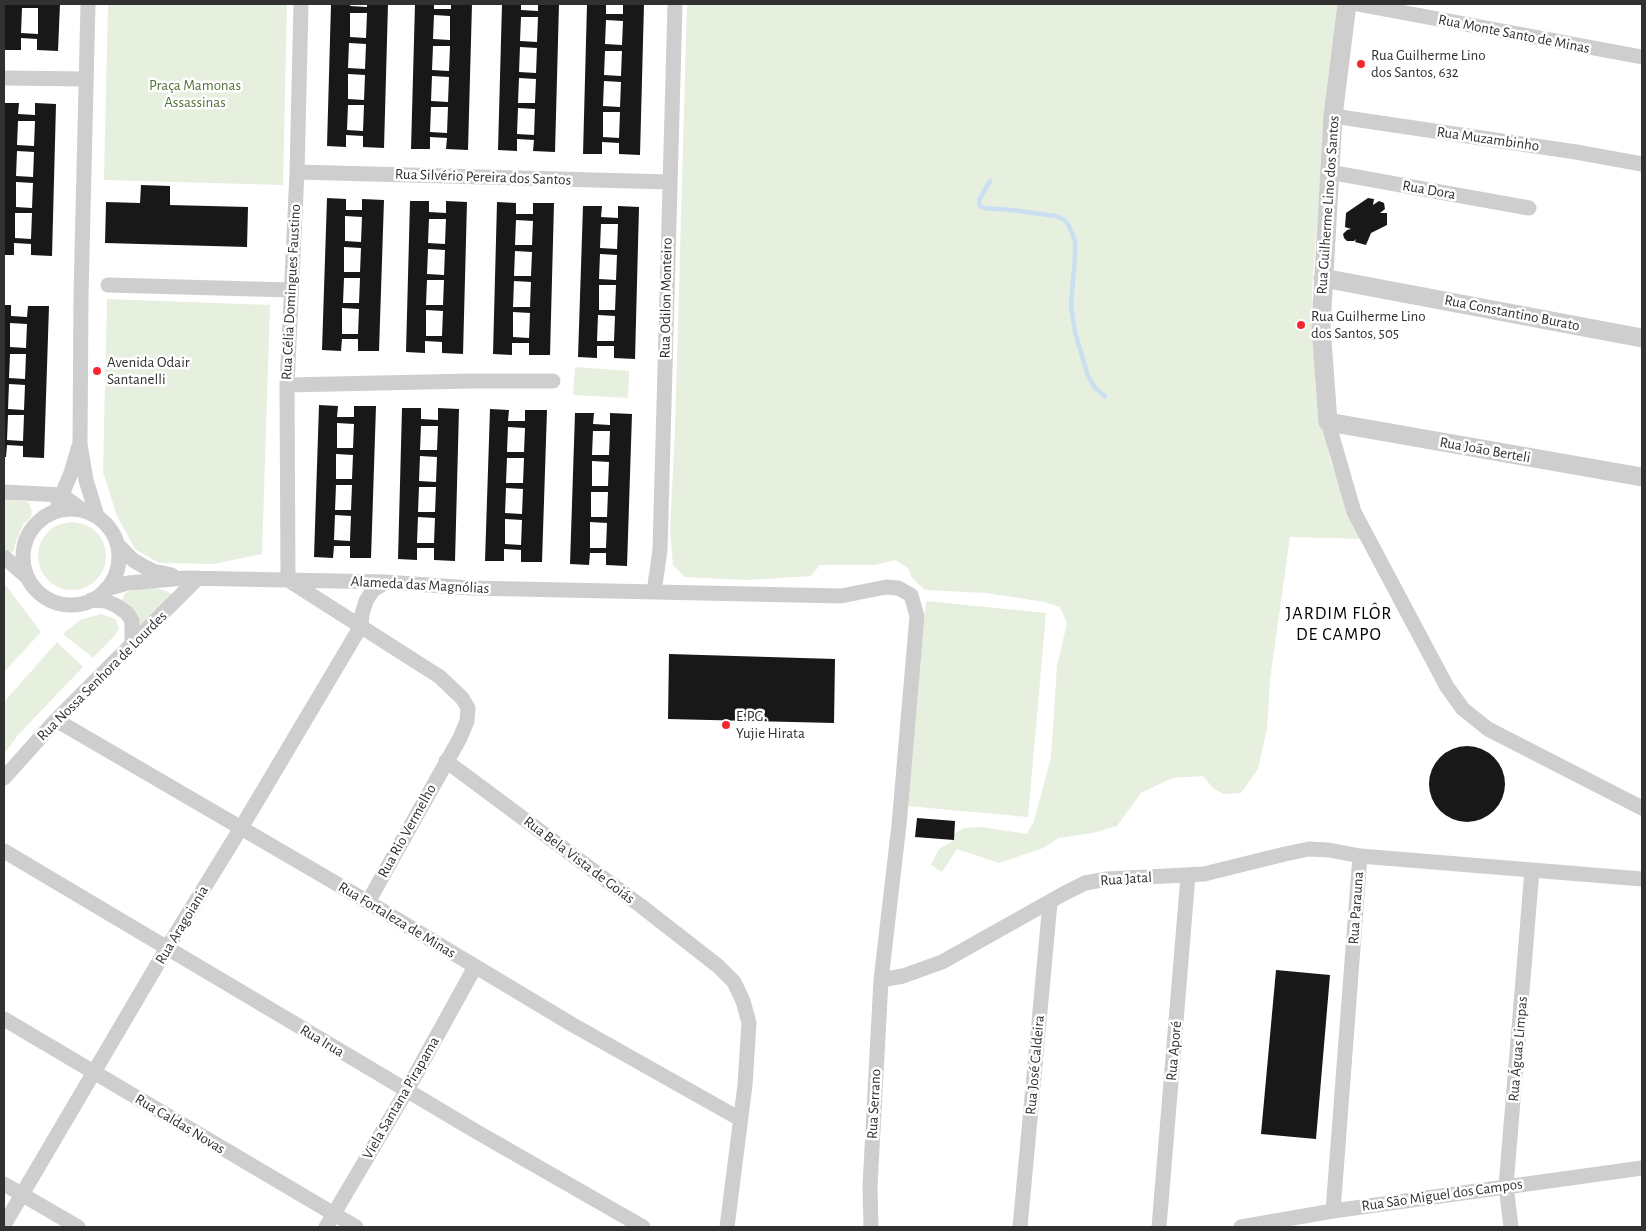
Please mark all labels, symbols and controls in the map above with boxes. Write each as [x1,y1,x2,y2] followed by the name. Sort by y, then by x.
[1437,10,1591,58] street label: Rua Monte Santo de Minas
[1371,46,1486,81] place label: Rua Guilherme Lino dos Santos, 632
[1355,58,1367,70] marker: Rua Guilherme Lino dos Santos, 632
[149,76,241,111] park label: Praça Mamonas Assassinas
[1313,115,1343,295] street label: Rua Guilherme Lino dos Santos
[1436,123,1540,155] street label: Rua Muzambinho
[395,165,571,189] street label: Rua Silvério Pereira dos Santos
[1401,176,1457,204] street label: Rua Dora
[277,204,305,380] street label: Rua Célia Domingues Faustino
[656,237,676,359] street label: Rua Odilon Monteiro
[1443,291,1581,335] street label: Rua Constantino Burato
[1311,307,1426,342] place label: Rua Guilherme Lino dos Santos, 505
[1295,319,1307,331] marker: Rua Guilherme Lino dos Santos, 505
[107,353,190,388] place label: Avenida Odair Santanelli
[91,365,103,377] marker: Avenida Odair Santanelli
[1438,433,1532,467] street label: Rua João Berteli
[350,572,490,598] street label: Alameda das Magnólias
[1284,603,1394,646] district label: JARDIM FLÔR DE CAMPO
[33,607,171,745] street label: Rua Nossa Senhora de Lourdes
[736,707,805,742] place label: E.P.G. Yujie Hirata
[720,719,732,731] marker: E.P.G. Yujie Hirata
[374,781,440,881] street label: Rua Rio Vermelho
[520,812,638,908] street label: Rua Bela Vista de Goiás
[1100,868,1152,890] street label: Rua Jatal
[1344,871,1368,945] street label: Rua Parauna
[335,878,459,962] street label: Rua Fortaleza de Minas
[151,882,213,968] street label: Rua Aragoiania
[1504,996,1532,1102] street label: Rua Águas Limpas
[1022,1014,1048,1116] street label: Rua José Caldeira
[1162,1020,1186,1082] street label: Rua Aporé
[297,1021,347,1061] street label: Rua Irua
[359,1034,443,1162] street label: Viela Santana Pirapama
[863,1068,885,1140] street label: Rua Serrano
[132,1090,228,1158] street label: Rua Caldas Novas
[1360,1175,1524,1215] street label: Rua São Miguel dos Campos

